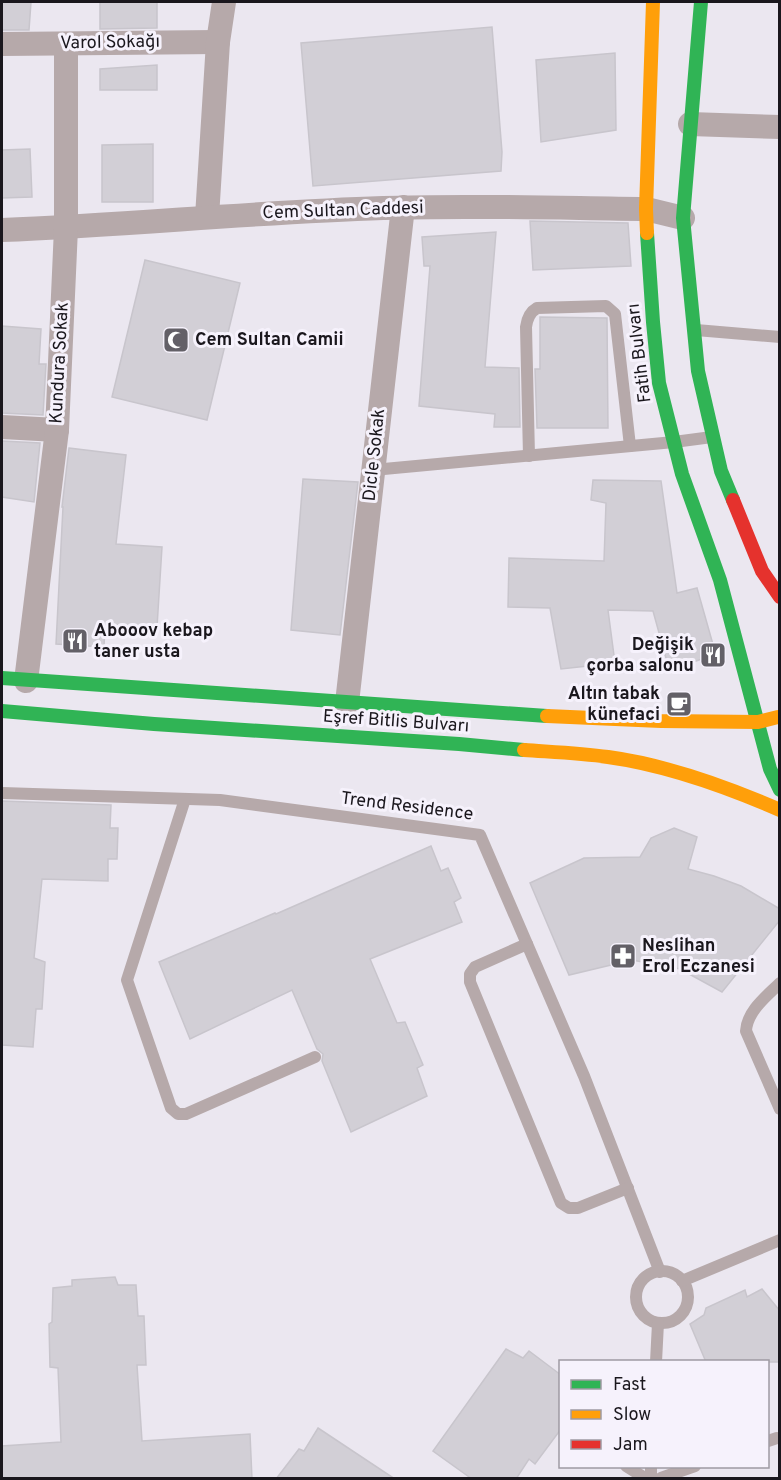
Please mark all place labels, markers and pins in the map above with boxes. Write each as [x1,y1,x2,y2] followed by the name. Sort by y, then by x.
[161,325,191,355] mosque icon: Cem Sultan Camii
[195,329,344,352] place label: Cem Sultan Camii
[94,620,213,664] place label: Abooov kebap taner usta
[60,626,90,656] restaurant icon: Abooov kebap taner usta
[587,634,694,678] place label: Değişik çorba salonu
[698,640,728,670] restaurant icon: Değişik çorba salonu
[568,683,660,727] place label: Altın tabak künefaci
[664,689,694,719] cafe icon: Altın tabak künefaci
[642,935,755,979] place label: Neslihan Erol Eczanesi
[608,941,638,971] pharmacy icon: Neslihan Erol Eczanesi

